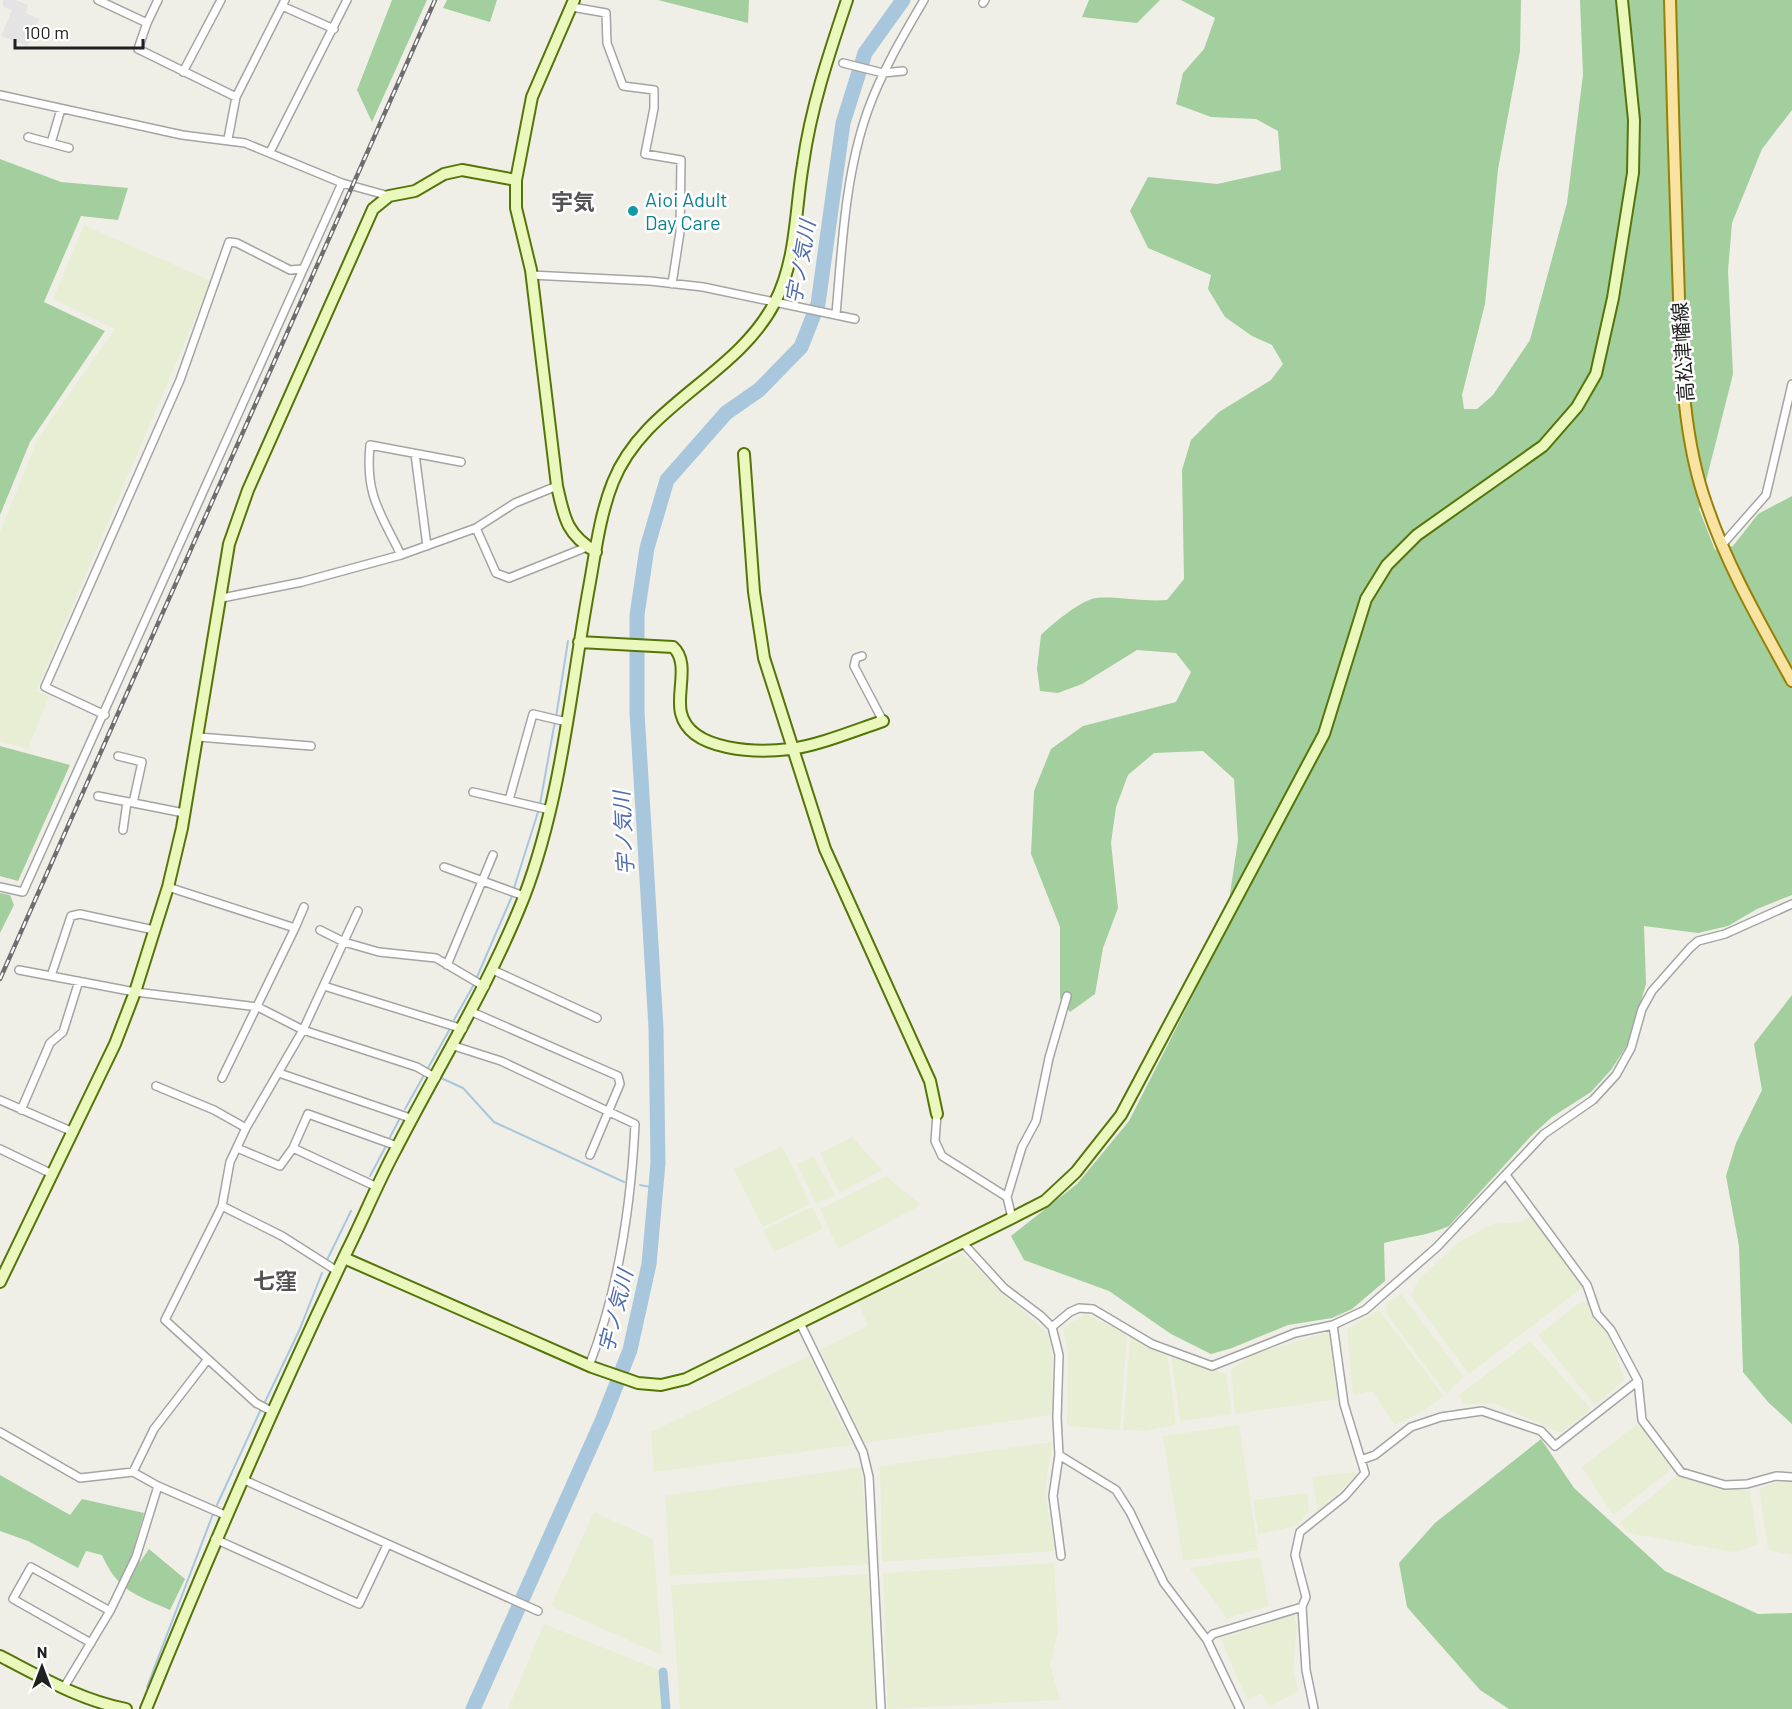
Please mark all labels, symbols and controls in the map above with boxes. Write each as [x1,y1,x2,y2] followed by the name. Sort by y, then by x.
[15,12,142,50] scale bar
[24,21,69,43] text: 100 m
[645,187,728,234] place label: Aioi Adult Day Care
[551,188,595,214] district label: 宇気
[626,204,640,218] marker: Aioi Adult Day Care
[780,216,819,305] water label: 宇ノ気川
[1667,301,1697,403] street label: 高松津幡線
[608,788,637,876] water label: 宇ノ気川
[592,1265,637,1354] water label: 宇ノ気川
[253,1267,297,1293] district label: 七窪
[12,1637,72,1697] north arrow
[37,1642,47,1661] text: N

